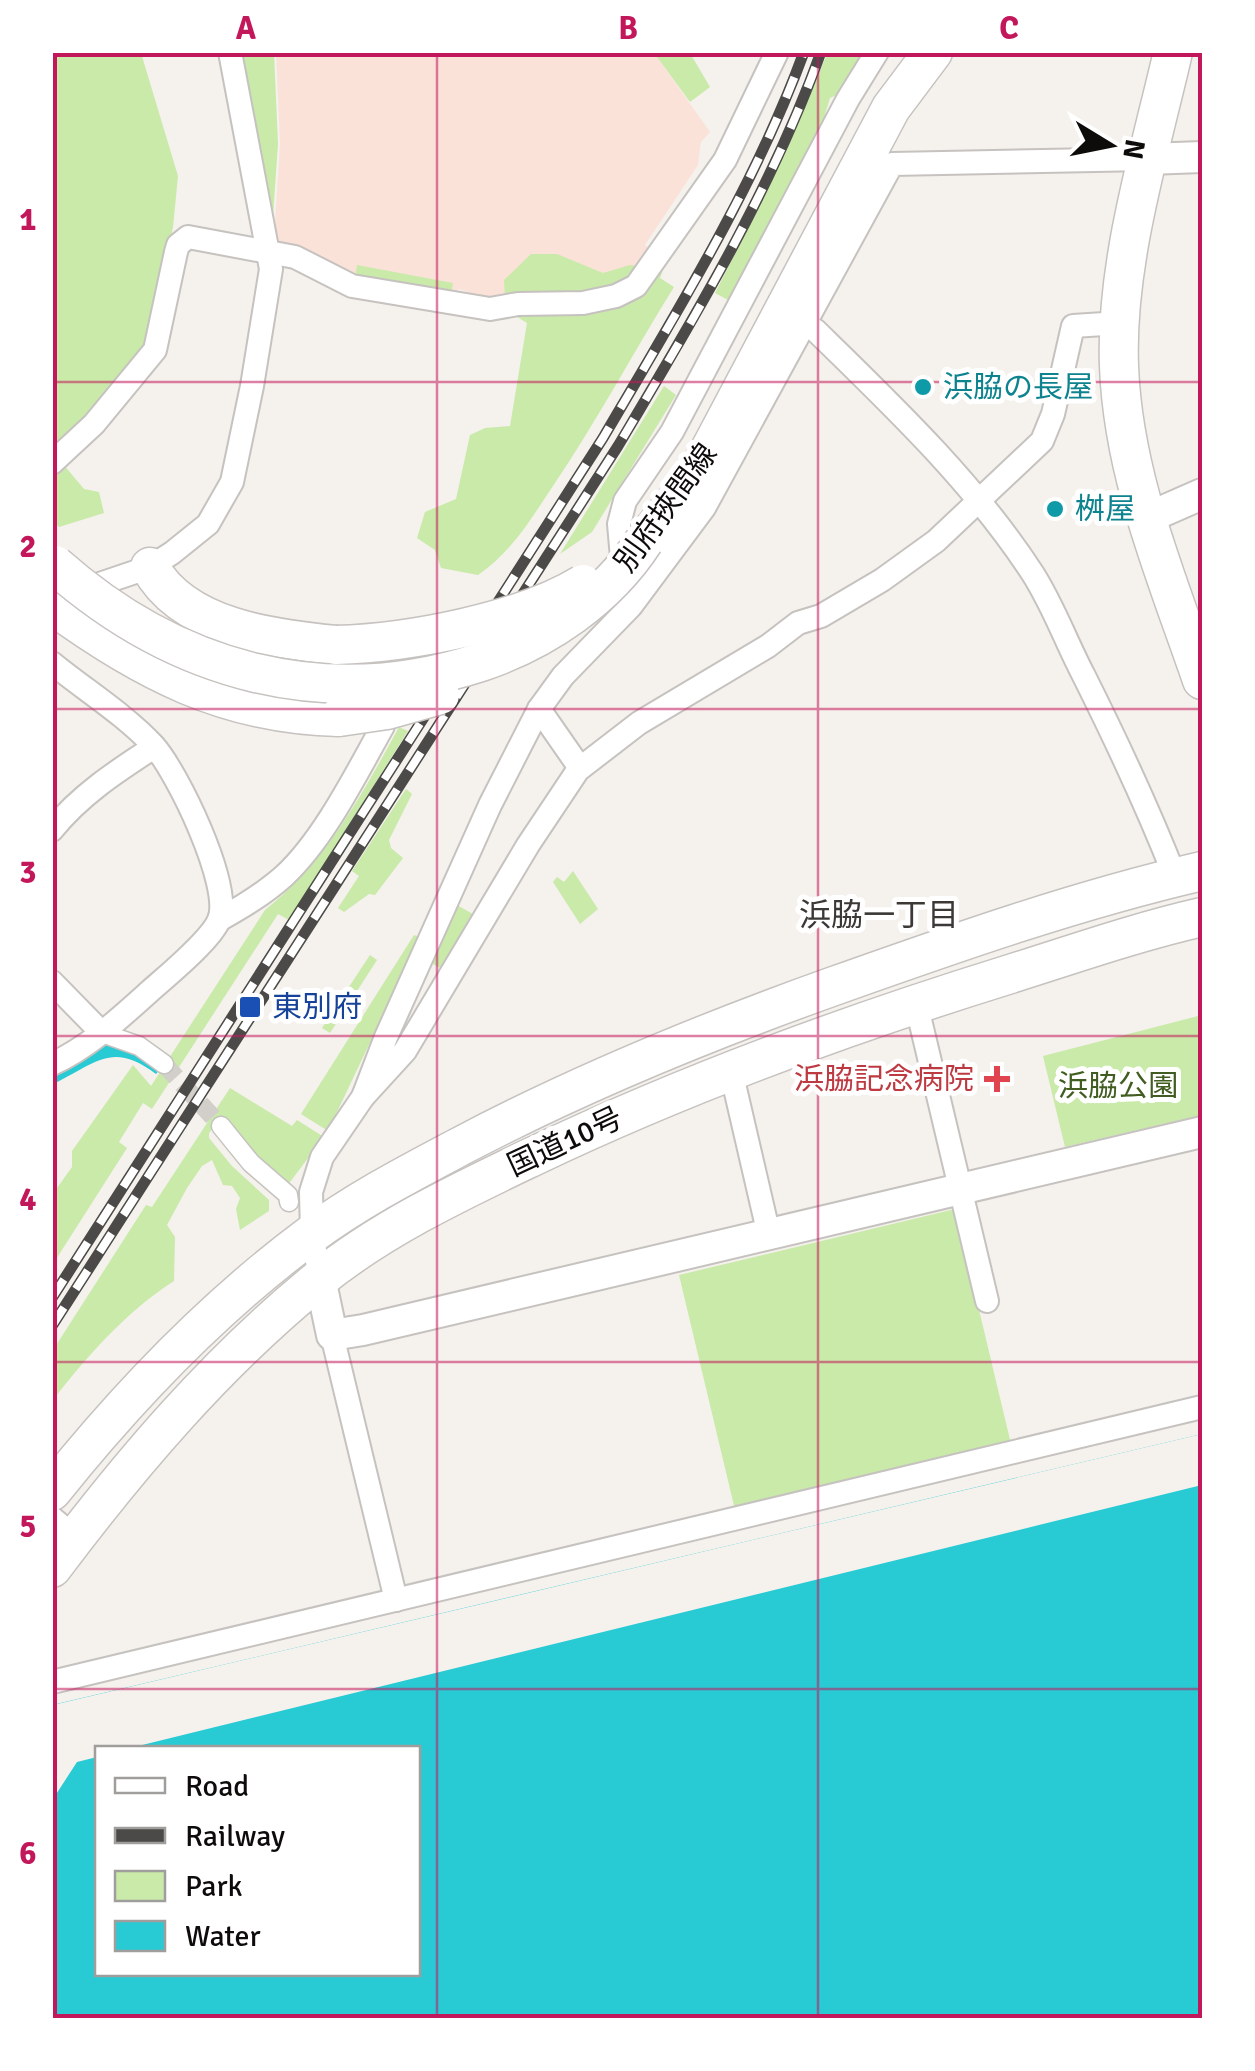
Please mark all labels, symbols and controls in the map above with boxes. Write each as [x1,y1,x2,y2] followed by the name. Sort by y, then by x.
[236,9,257,48] text: A
[618,9,638,48] text: B
[999,9,1019,48] text: C
[1060,95,1160,195] north arrow
[1115,137,1152,162] text: N
[19,200,37,239] text: 1
[943,369,1093,406] place label: 浜脇の長屋
[912,376,934,398] marker: 浜脇の長屋
[607,436,725,580] street label: 別府挾間線
[1075,491,1135,528] place label: 桝屋
[1044,498,1066,520] marker: 桝屋
[19,527,37,566] text: 2
[19,853,37,892] text: 3
[799,896,959,935] district label: 浜脇一丁目
[272,989,362,1026] place label: 東別府
[237,994,263,1020] marker: 東別府
[794,1061,974,1098] place label: 浜脇記念病院
[984,1066,1010,1092] marker: 浜脇記念病院
[1058,1068,1178,1105] park label: 浜脇公園
[502,1099,628,1185] street label: 国道10号
[19,1180,37,1219] text: 4
[19,1507,37,1546] text: 5
[95,1746,420,1976] legend
[185,1768,249,1805] text: Road
[185,1818,285,1855] text: Railway
[19,1834,37,1873] text: 6
[185,1868,243,1905] text: Park
[185,1918,261,1955] text: Water

